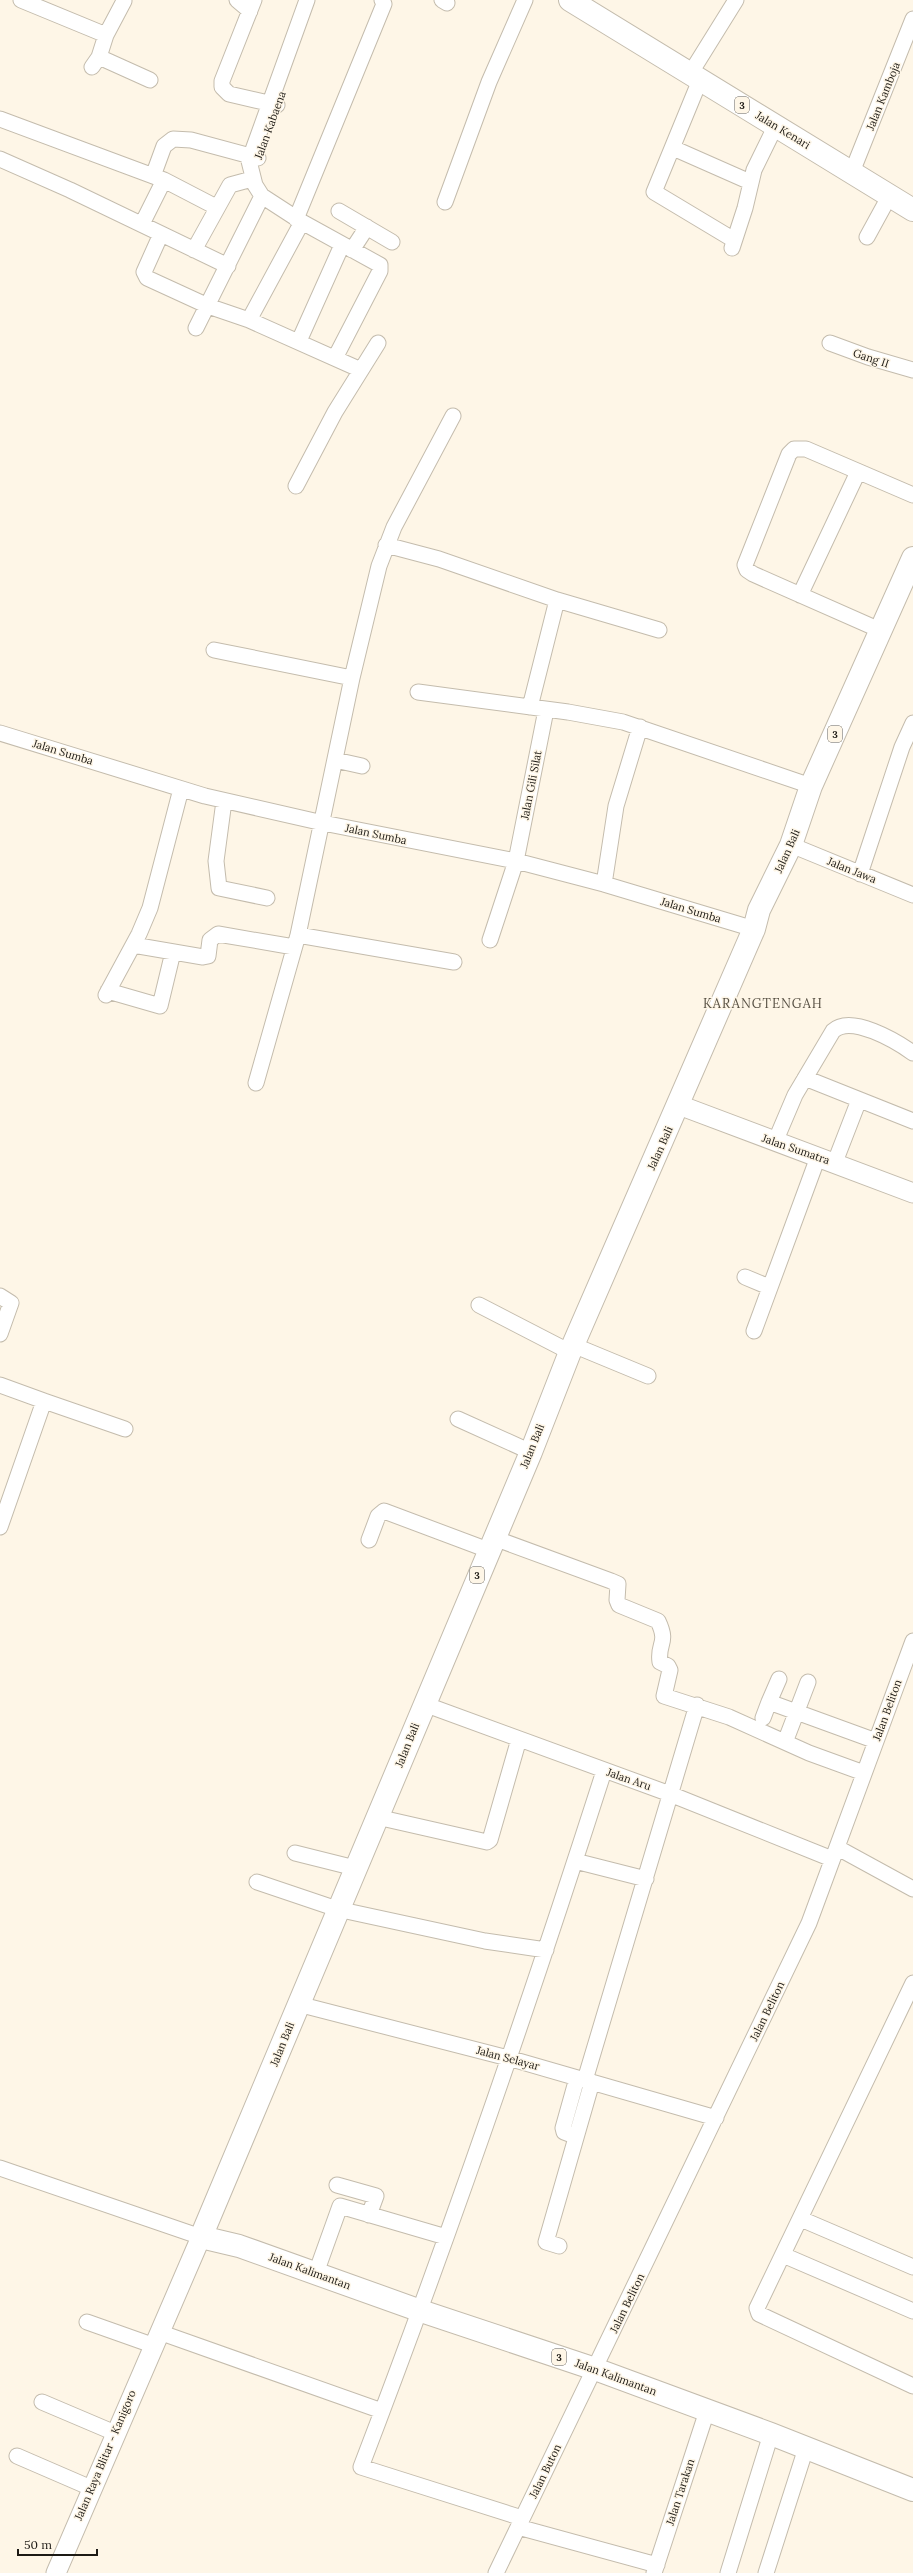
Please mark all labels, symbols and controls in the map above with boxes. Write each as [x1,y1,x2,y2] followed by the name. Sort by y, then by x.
[863,60,903,133] street label: Jalan Kamboja
[251,89,289,162] street label: Jalan Kabaena
[735,97,749,113] road number: 3
[752,108,813,152] street label: Jalan Kenari
[851,346,891,370] street label: Gang II
[828,726,842,742] road number: 3
[30,736,95,768] street label: Jalan Sumba
[517,748,545,822] street label: Jalan Gili Silat
[343,820,408,847] street label: Jalan Sumba
[771,827,803,876] street label: Jalan Bali
[824,853,879,886] street label: Jalan Jawa
[658,894,723,926] street label: Jalan Sumba
[703,995,823,1012] district label: KARANGTENGAH
[644,1124,676,1173] street label: Jalan Bali
[759,1131,832,1167] street label: Jalan Sumatra
[516,1422,547,1471] street label: Jalan Bali
[470,1567,484,1583] road number: 3
[869,1677,905,1744] street label: Jalan Beliton
[391,1721,422,1770] street label: Jalan Bali
[604,1765,653,1793] street label: Jalan Aru
[746,1979,788,2044] street label: Jalan Beliton
[266,2020,297,2069] street label: Jalan Bali
[474,2043,541,2073] street label: Jalan Selayar
[266,2249,353,2292] street label: Jalan Kalimantan
[606,2271,648,2336] street label: Jalan Beliton
[552,2349,566,2365] road number: 3
[572,2355,659,2398] street label: Jalan Kalimantan
[71,2388,139,2523] street label: Jalan Raya Blitar - Kanigoro
[525,2441,564,2501] street label: Jalan Buton
[662,2457,697,2528] street label: Jalan Tarakan
[18,2531,97,2557] scale bar
[24,2537,52,2552] text: 50 m

